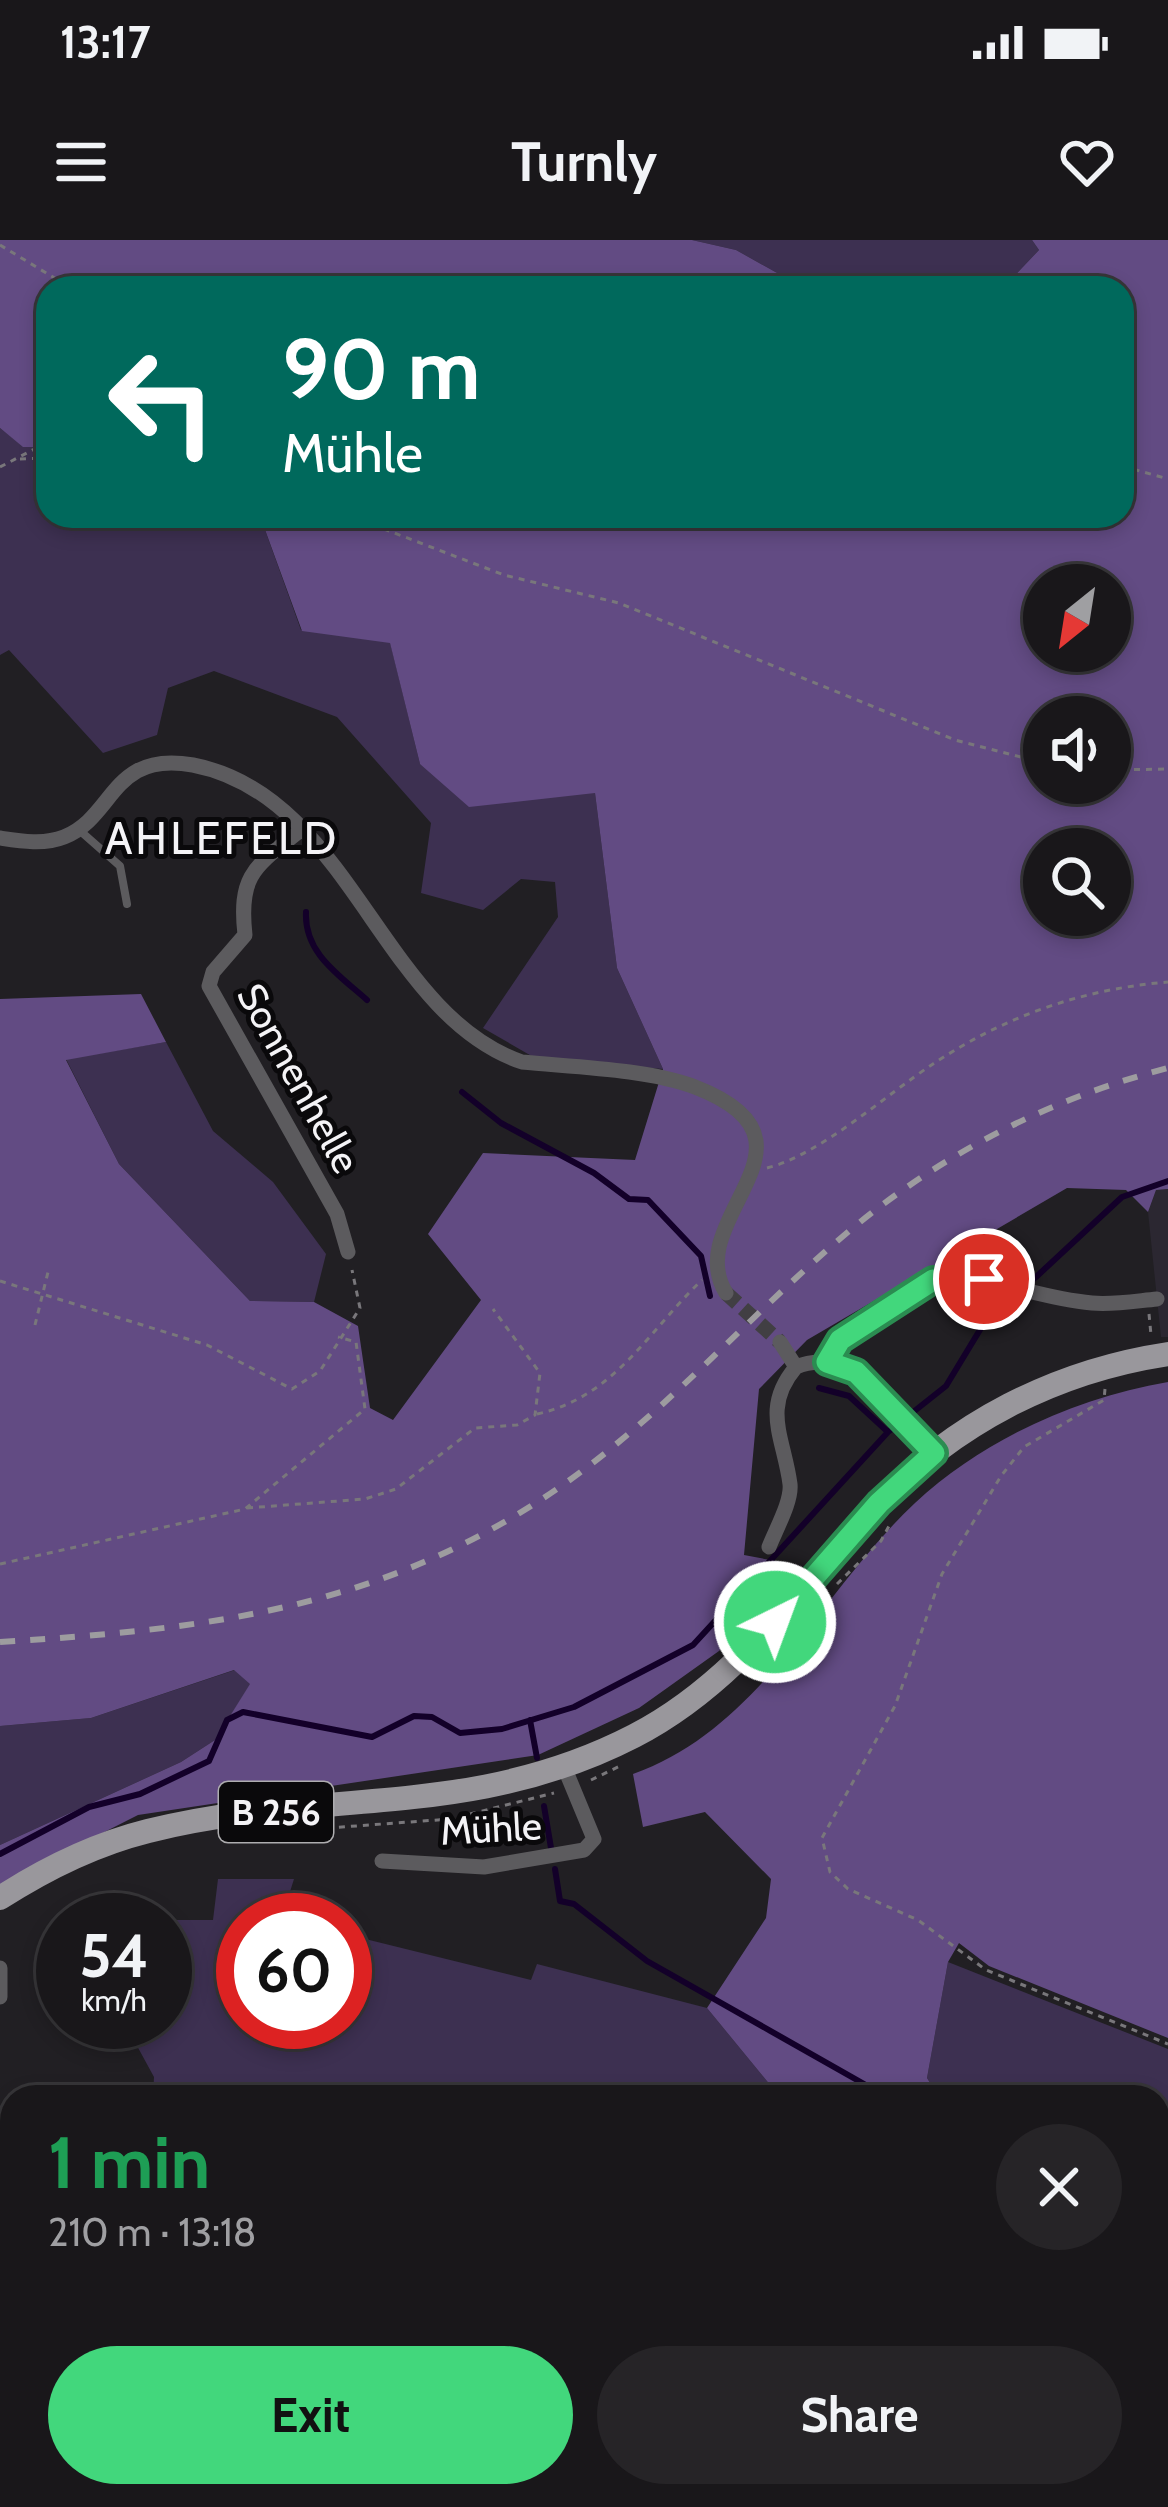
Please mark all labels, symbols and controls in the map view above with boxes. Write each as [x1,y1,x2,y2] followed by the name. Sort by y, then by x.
[60,15,150,69] text: 13:17
[48,129,114,195] icon: menu
[511,129,657,195] text: Turnly
[1054,129,1120,195] icon: heart
[282,318,480,420] text: 90 m
[84,324,240,480] icon: left
[282,420,423,486] text: Mühle
[1023,564,1131,672] north arrow
[1023,564,1131,936] map controls
[1023,696,1131,804] button: sound
[105,811,339,865] district label: AHLEFELD
[1023,828,1131,936] button: search
[227,975,371,1181] street label: Sonnenhelle
[933,1228,1035,1330] pin
[951,1246,1017,1312] icon: arrive
[712,1559,838,1685] position arrow
[219,1782,333,1842] road number: B 256
[439,1801,543,1855] street label: Mühle
[216,1893,372,2049] speed limit sign: 60
[79,1919,149,1992] text: 54
[81,1982,147,2019] text: km/h
[48,2119,210,2206] text: 1 min
[996,2124,1122,2250] button: close
[48,2208,256,2256] text: 210 m · 13:18
[48,2346,573,2484] button: Exit
[597,2346,1122,2484] button: Share

